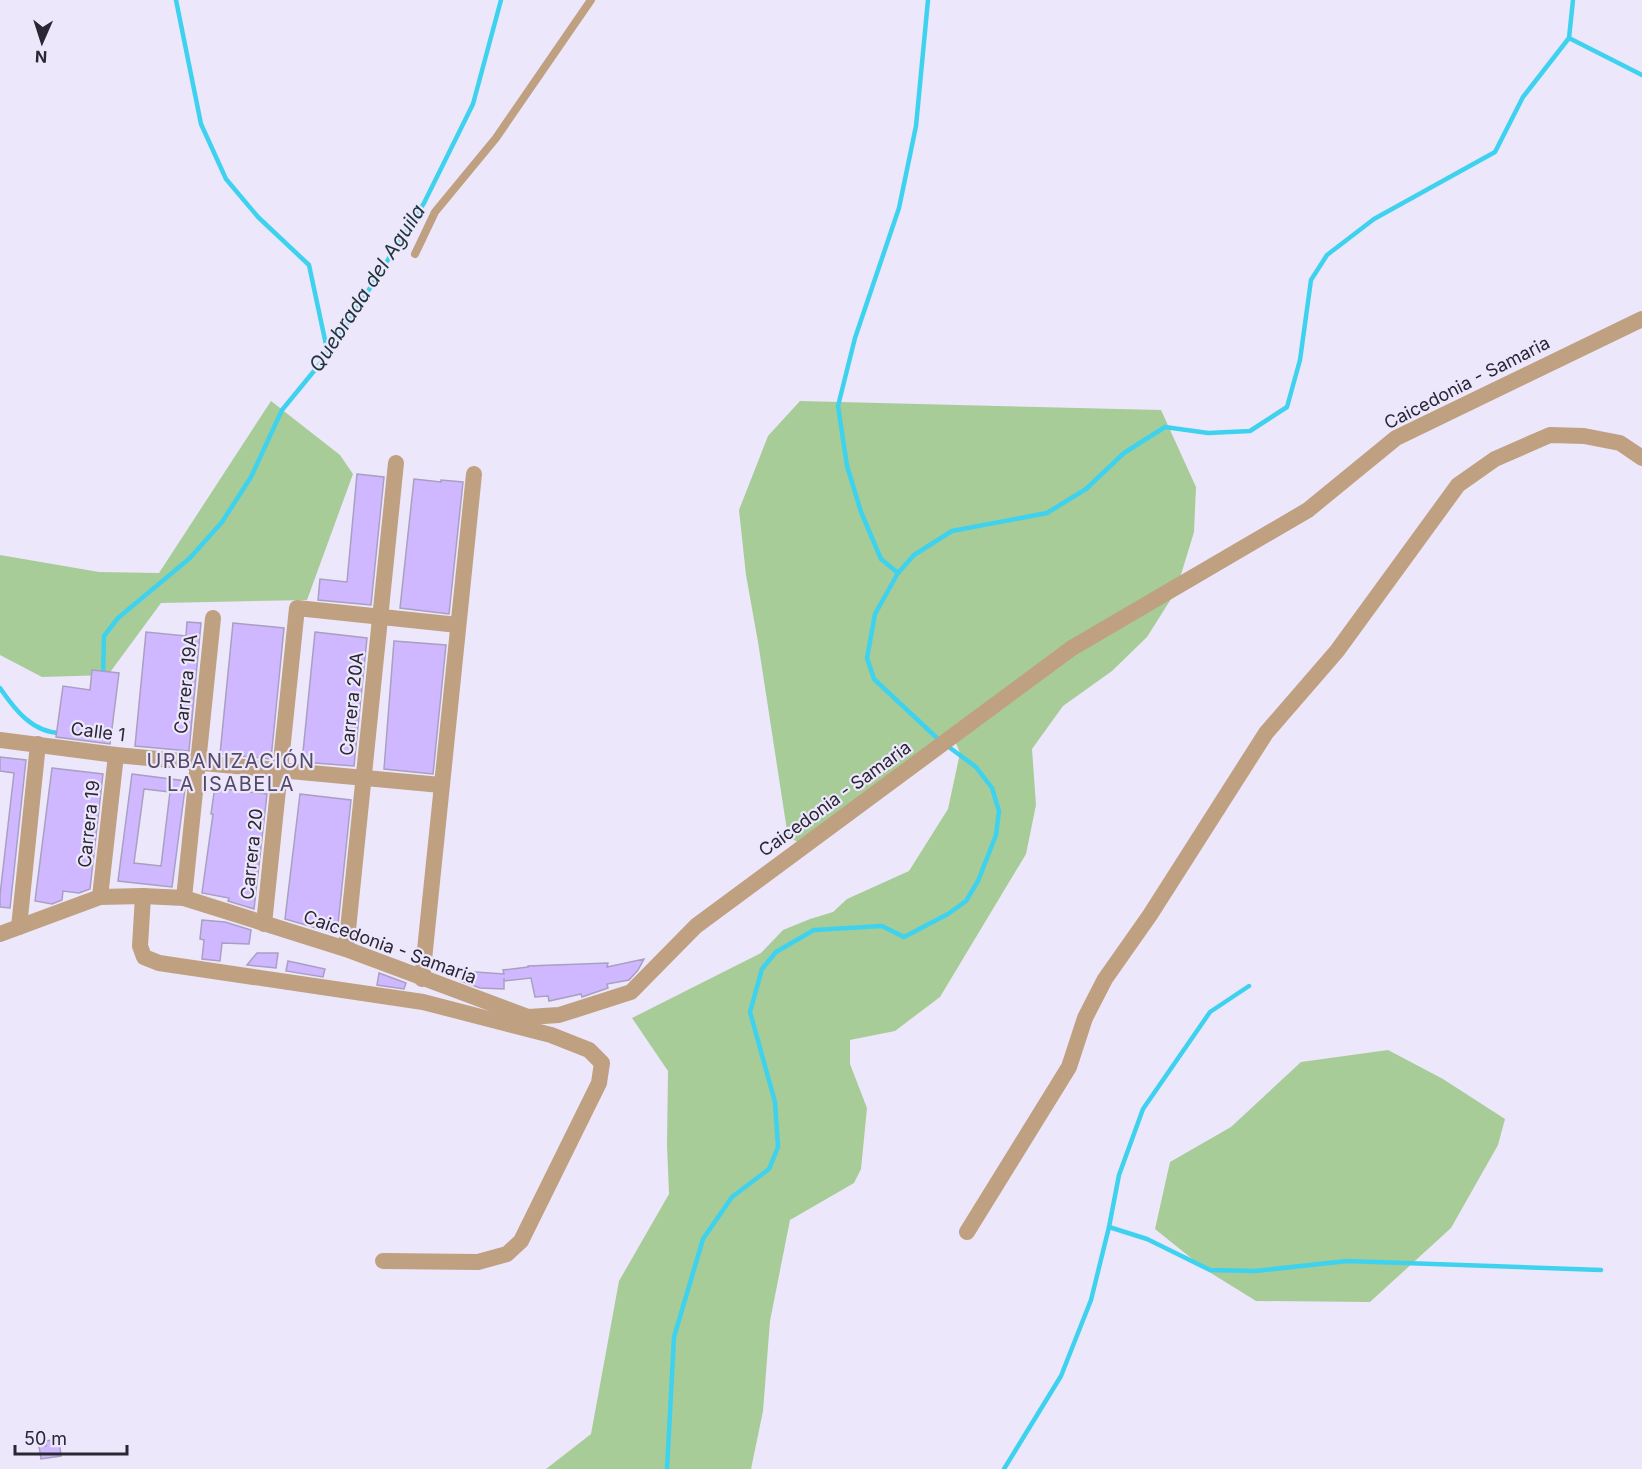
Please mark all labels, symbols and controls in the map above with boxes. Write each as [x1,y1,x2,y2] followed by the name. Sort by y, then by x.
[12,12,72,72] north arrow
[35,47,48,67] text: N
[304,200,430,376] water label: Quebrada del Aguila
[1381,332,1553,433] street label: Caicedonia - Samaria
[170,633,201,735] street label: Carrera 19A
[336,651,367,757] street label: Carrera 20A
[70,718,127,745] street label: Calle 1
[755,736,915,861] street label: Caicedonia - Samaria
[146,748,316,796] district label: URBANIZACIÓN LA ISABELA
[73,779,104,869] street label: Carrera 19
[236,807,267,901] street label: Carrera 20
[301,905,480,988] street label: Caicedonia - Samaria
[15,1418,128,1456] scale bar
[24,1428,67,1449] text: 50 m

